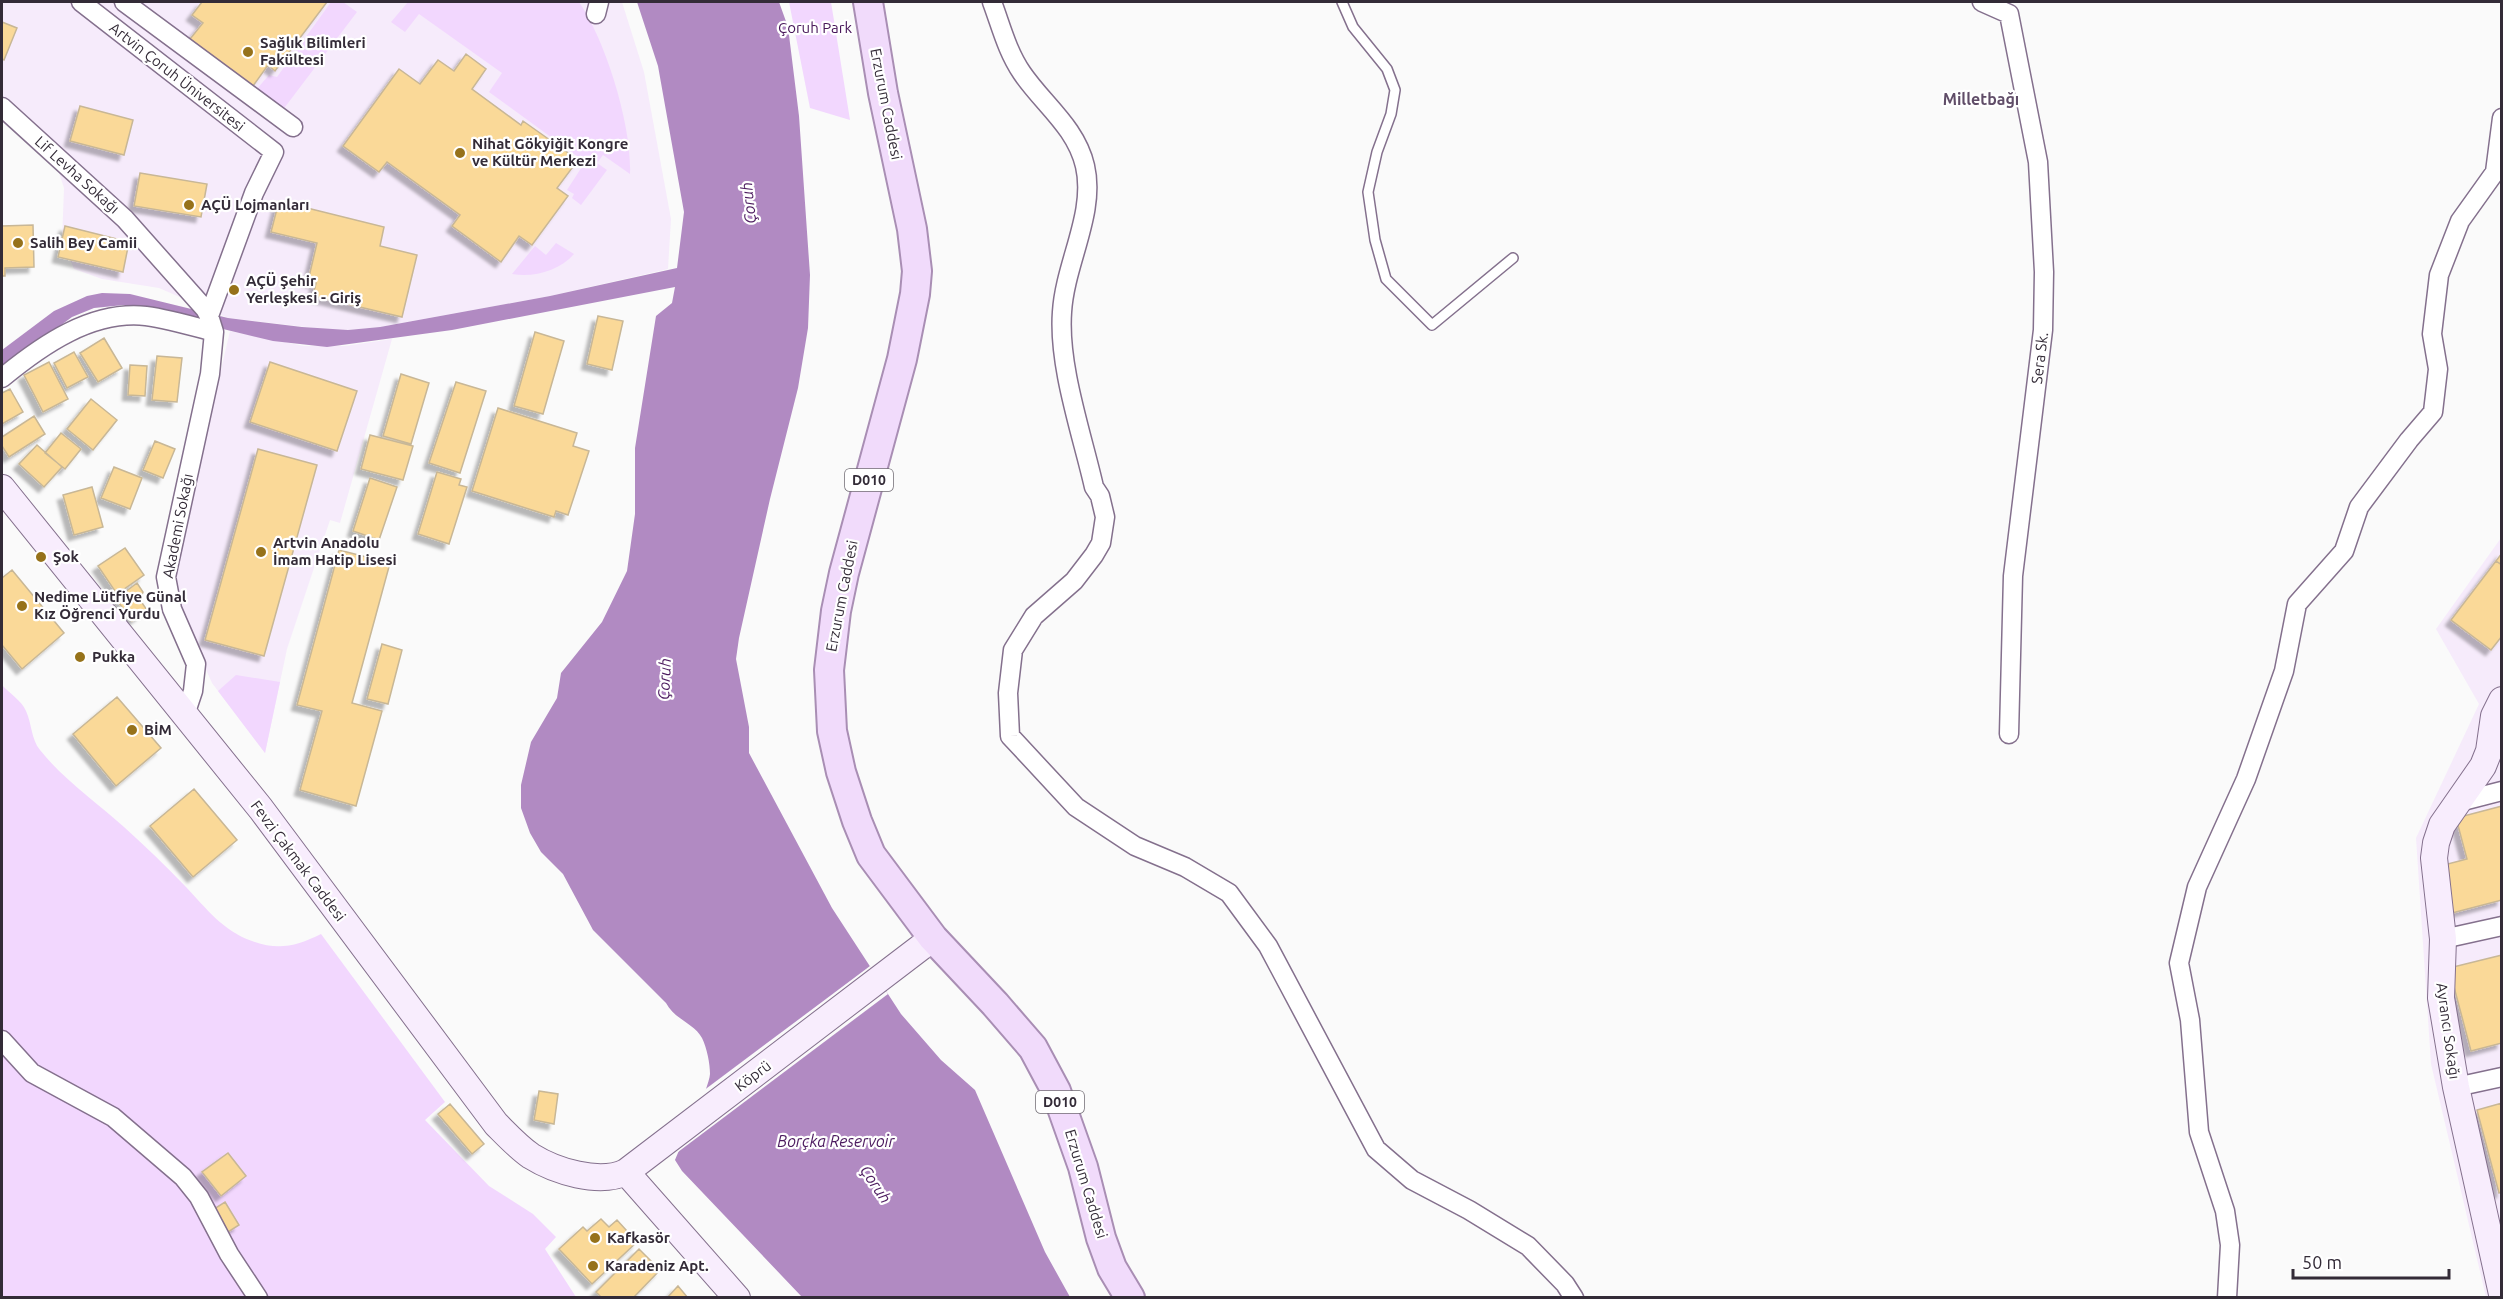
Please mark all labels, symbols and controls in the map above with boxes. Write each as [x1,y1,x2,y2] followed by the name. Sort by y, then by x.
[106,19,248,135] street label: Artvin Çoruh Üniversitesi
[778,19,852,36] park label: Çoruh Park
[260,34,366,68] place label: Sağlık Bilimleri Fakültesi
[241,45,255,59] marker: Sağlık Bilimleri Fakültesi
[867,47,906,161] street label: Erzurum Caddesi
[1943,90,2019,108] district label: Milletbağı
[32,132,123,217] street label: Lif Levha Sokağı
[472,135,628,169] place label: Nihat Gökyiğit Kongre ve Kültür Merkezi
[453,146,467,160] marker: Nihat Gökyiğit Kongre ve Kültür Merkezi
[737,181,759,225] water label: Çoruh
[201,196,309,214] place label: AÇÜ Lojmanları
[182,198,196,212] marker: AÇÜ Lojmanları
[30,234,137,251] place label: Salih Bey Camii
[11,236,25,250] marker: Salih Bey Camii
[246,272,361,307] place label: AÇÜ Şehir Yerleşkesi - Giriş
[227,283,241,297] marker: AÇÜ Şehir Yerleşkesi - Giriş
[2028,331,2051,385] street label: Sera Sk.
[845,469,893,491] road number: D010
[159,472,196,580] street label: Akademi Sokağı
[273,534,397,568] place label: Artvin Anadolu İmam Hatip Lisesi
[822,539,861,653] street label: Erzurum Caddesi
[254,545,268,559] marker: Artvin Anadolu İmam Hatip Lisesi
[53,548,80,566] place label: Şok
[34,550,48,564] marker: Şok
[34,588,187,622] place label: Nedime Lütfiye Günal Kız Öğrenci Yurdu
[15,599,29,613] marker: Nedime Lütfiye Günal Kız Öğrenci Yurdu
[92,648,135,665] place label: Pukka
[73,650,87,664] marker: Pukka
[654,658,674,700] water label: Çoruh
[144,721,172,738] place label: BİM
[125,723,139,737] marker: BİM
[248,797,349,924] street label: Fevzi Çakmak Caddesi
[2433,982,2464,1080] street label: Ayrancı Sokağı
[731,1057,774,1095] street label: Köprü
[1036,1091,1084,1113] road number: D010
[1062,1127,1111,1240] street label: Erzurum Caddesi
[777,1132,896,1150] water label: Borçka Reservoir
[857,1162,895,1206] water label: Çoruh
[607,1229,671,1246] place label: Kafkasör
[588,1231,602,1245] marker: Kafkasör
[2293,1242,2449,1280] scale bar
[2302,1252,2342,1272] text: 50 m
[605,1257,709,1274] place label: Karadeniz Apt.
[586,1259,600,1273] marker: Karadeniz Apt.

